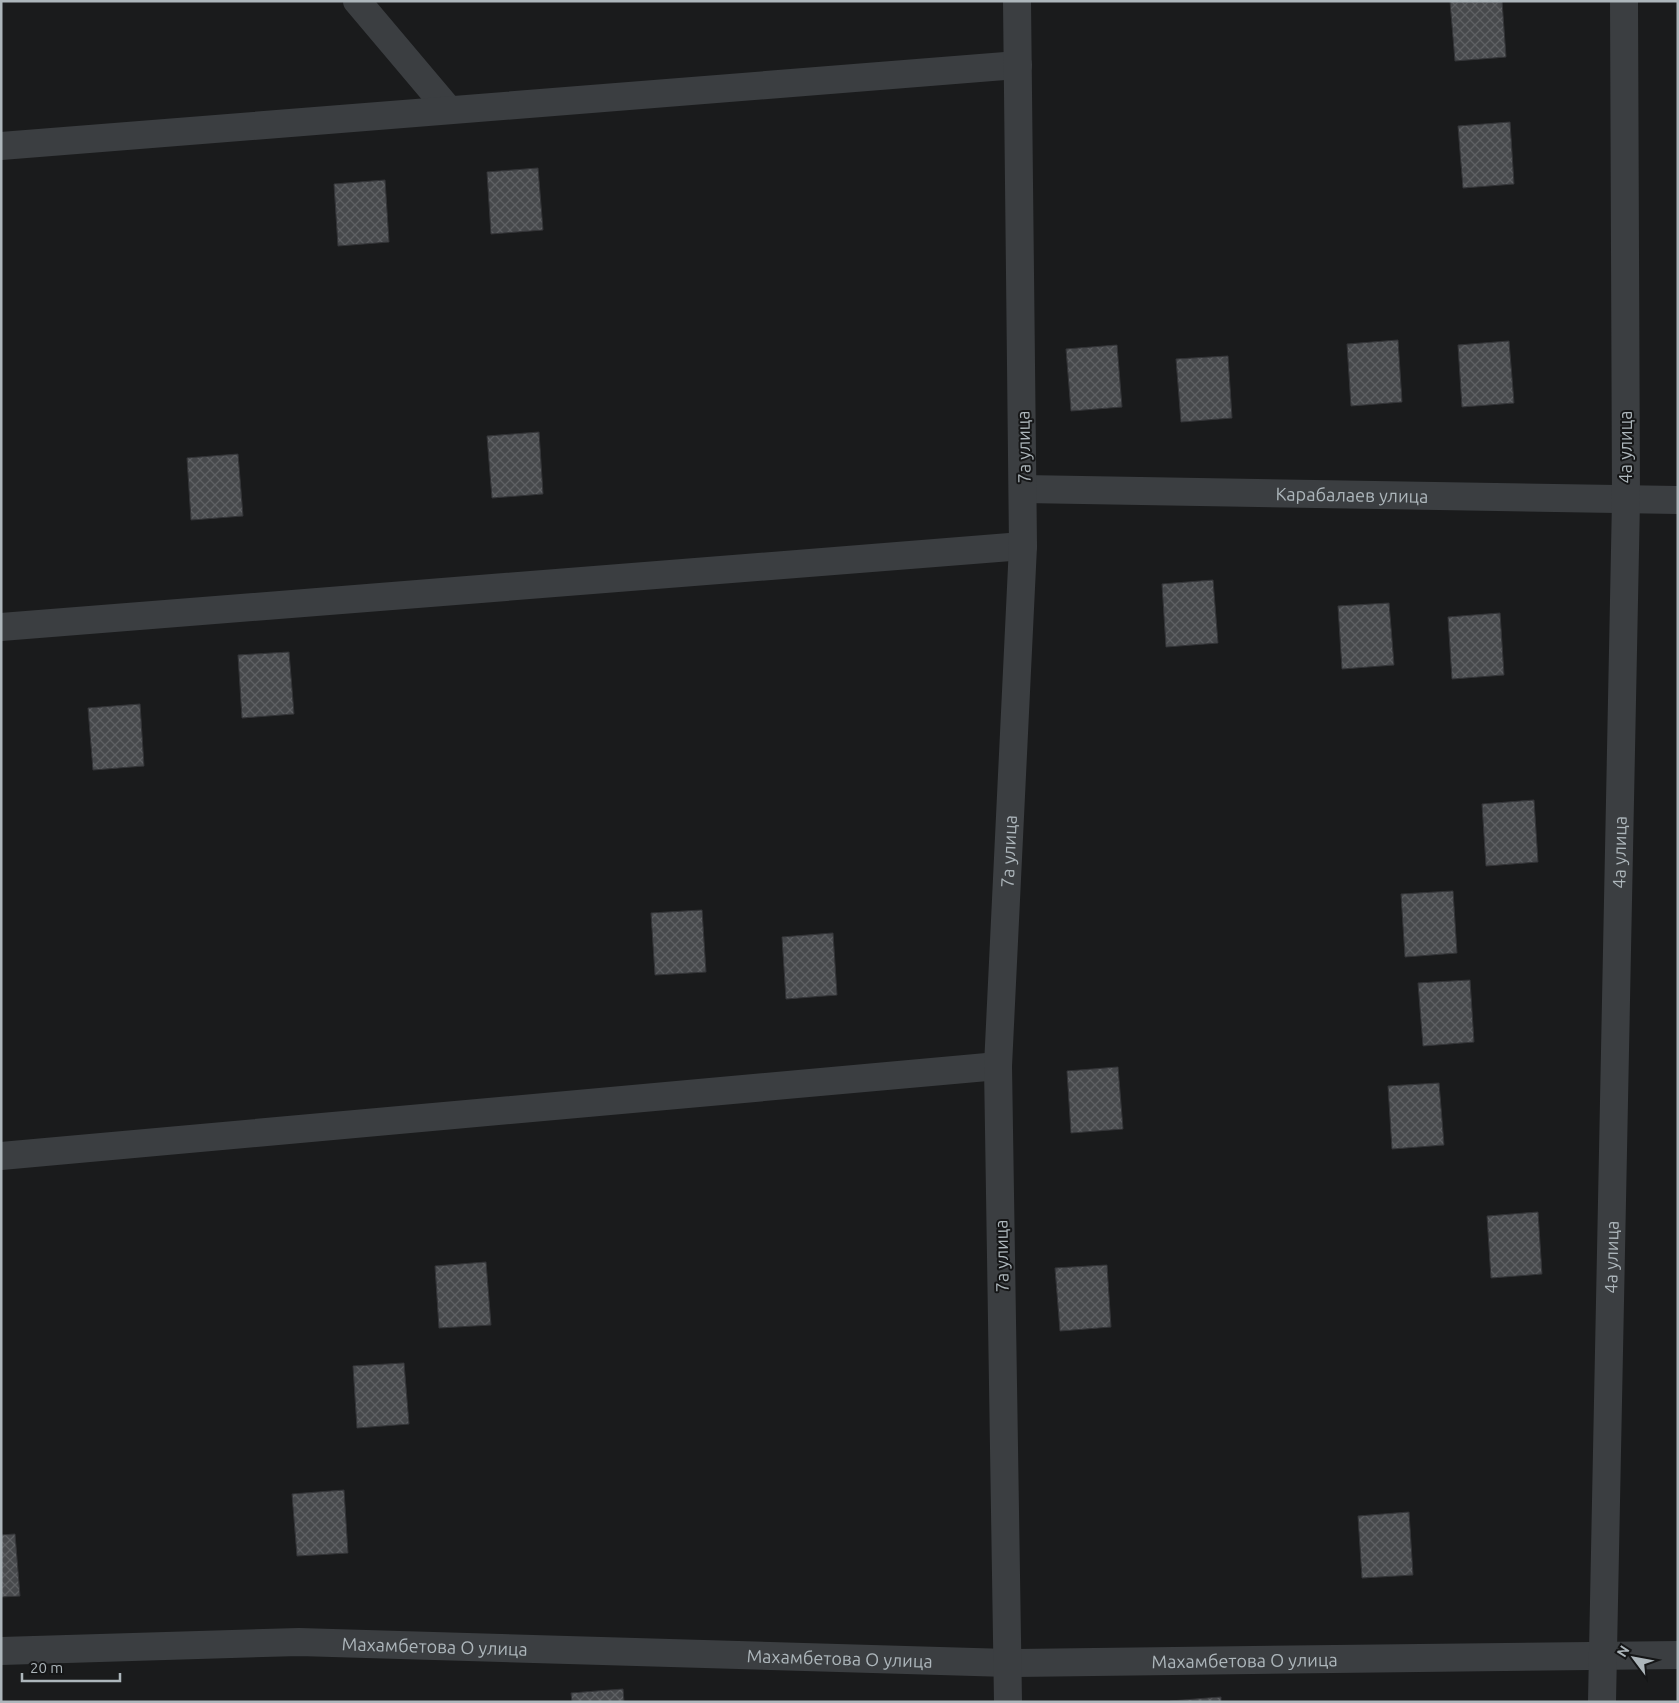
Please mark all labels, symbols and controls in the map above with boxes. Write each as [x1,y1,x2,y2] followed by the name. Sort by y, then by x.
[1012,410,1034,484] street label: 7а улица
[1615,411,1635,483] street label: 4а улица
[1275,483,1429,506] street label: Карабалаев улица
[997,814,1020,888] street label: 7а улица
[1608,816,1630,889] street label: 4а улица
[990,1219,1012,1293] street label: 7а улица
[1600,1220,1622,1294] street label: 4а улица
[342,1633,528,1659] street label: Махамбетова О улица
[1609,1633,1659,1683] north arrow
[1613,1642,1633,1660] text: N
[746,1645,933,1671] street label: Махамбетова О улица
[1151,1649,1338,1671] street label: Махамбетова О улица
[22,1650,120,1682] scale bar
[30,1659,63,1676] text: 20 m

